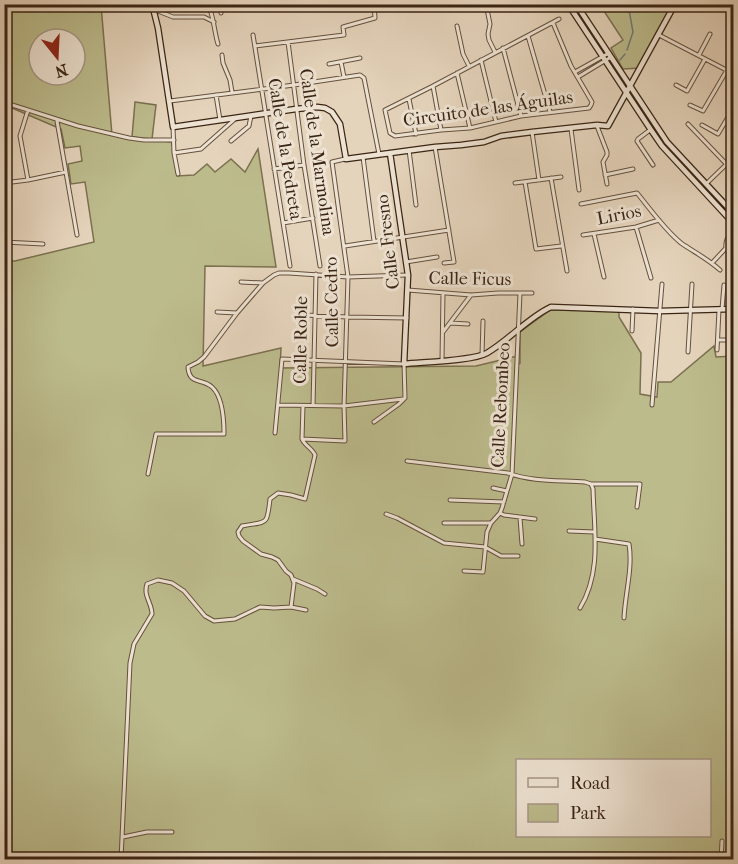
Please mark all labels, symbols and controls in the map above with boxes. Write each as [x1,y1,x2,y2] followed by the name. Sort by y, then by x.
[27,27,87,87] north arrow
[52,60,70,82] text: N
[295,67,339,237] street label: Calle de la Marmolina
[263,77,307,222] street label: Calle de la Pedreta
[402,86,575,131] street label: Circuito de las Águilas
[372,193,404,291] street label: Calle Fresno
[595,200,643,230] street label: Lirios
[321,257,343,347] street label: Calle Cedro
[428,268,512,290] street label: Calle Ficus
[290,296,312,384] street label: Calle Roble
[487,342,515,468] street label: Calle Rebombeo
[516,759,711,837] legend
[570,773,610,794] text: Road
[570,803,607,824] text: Park

